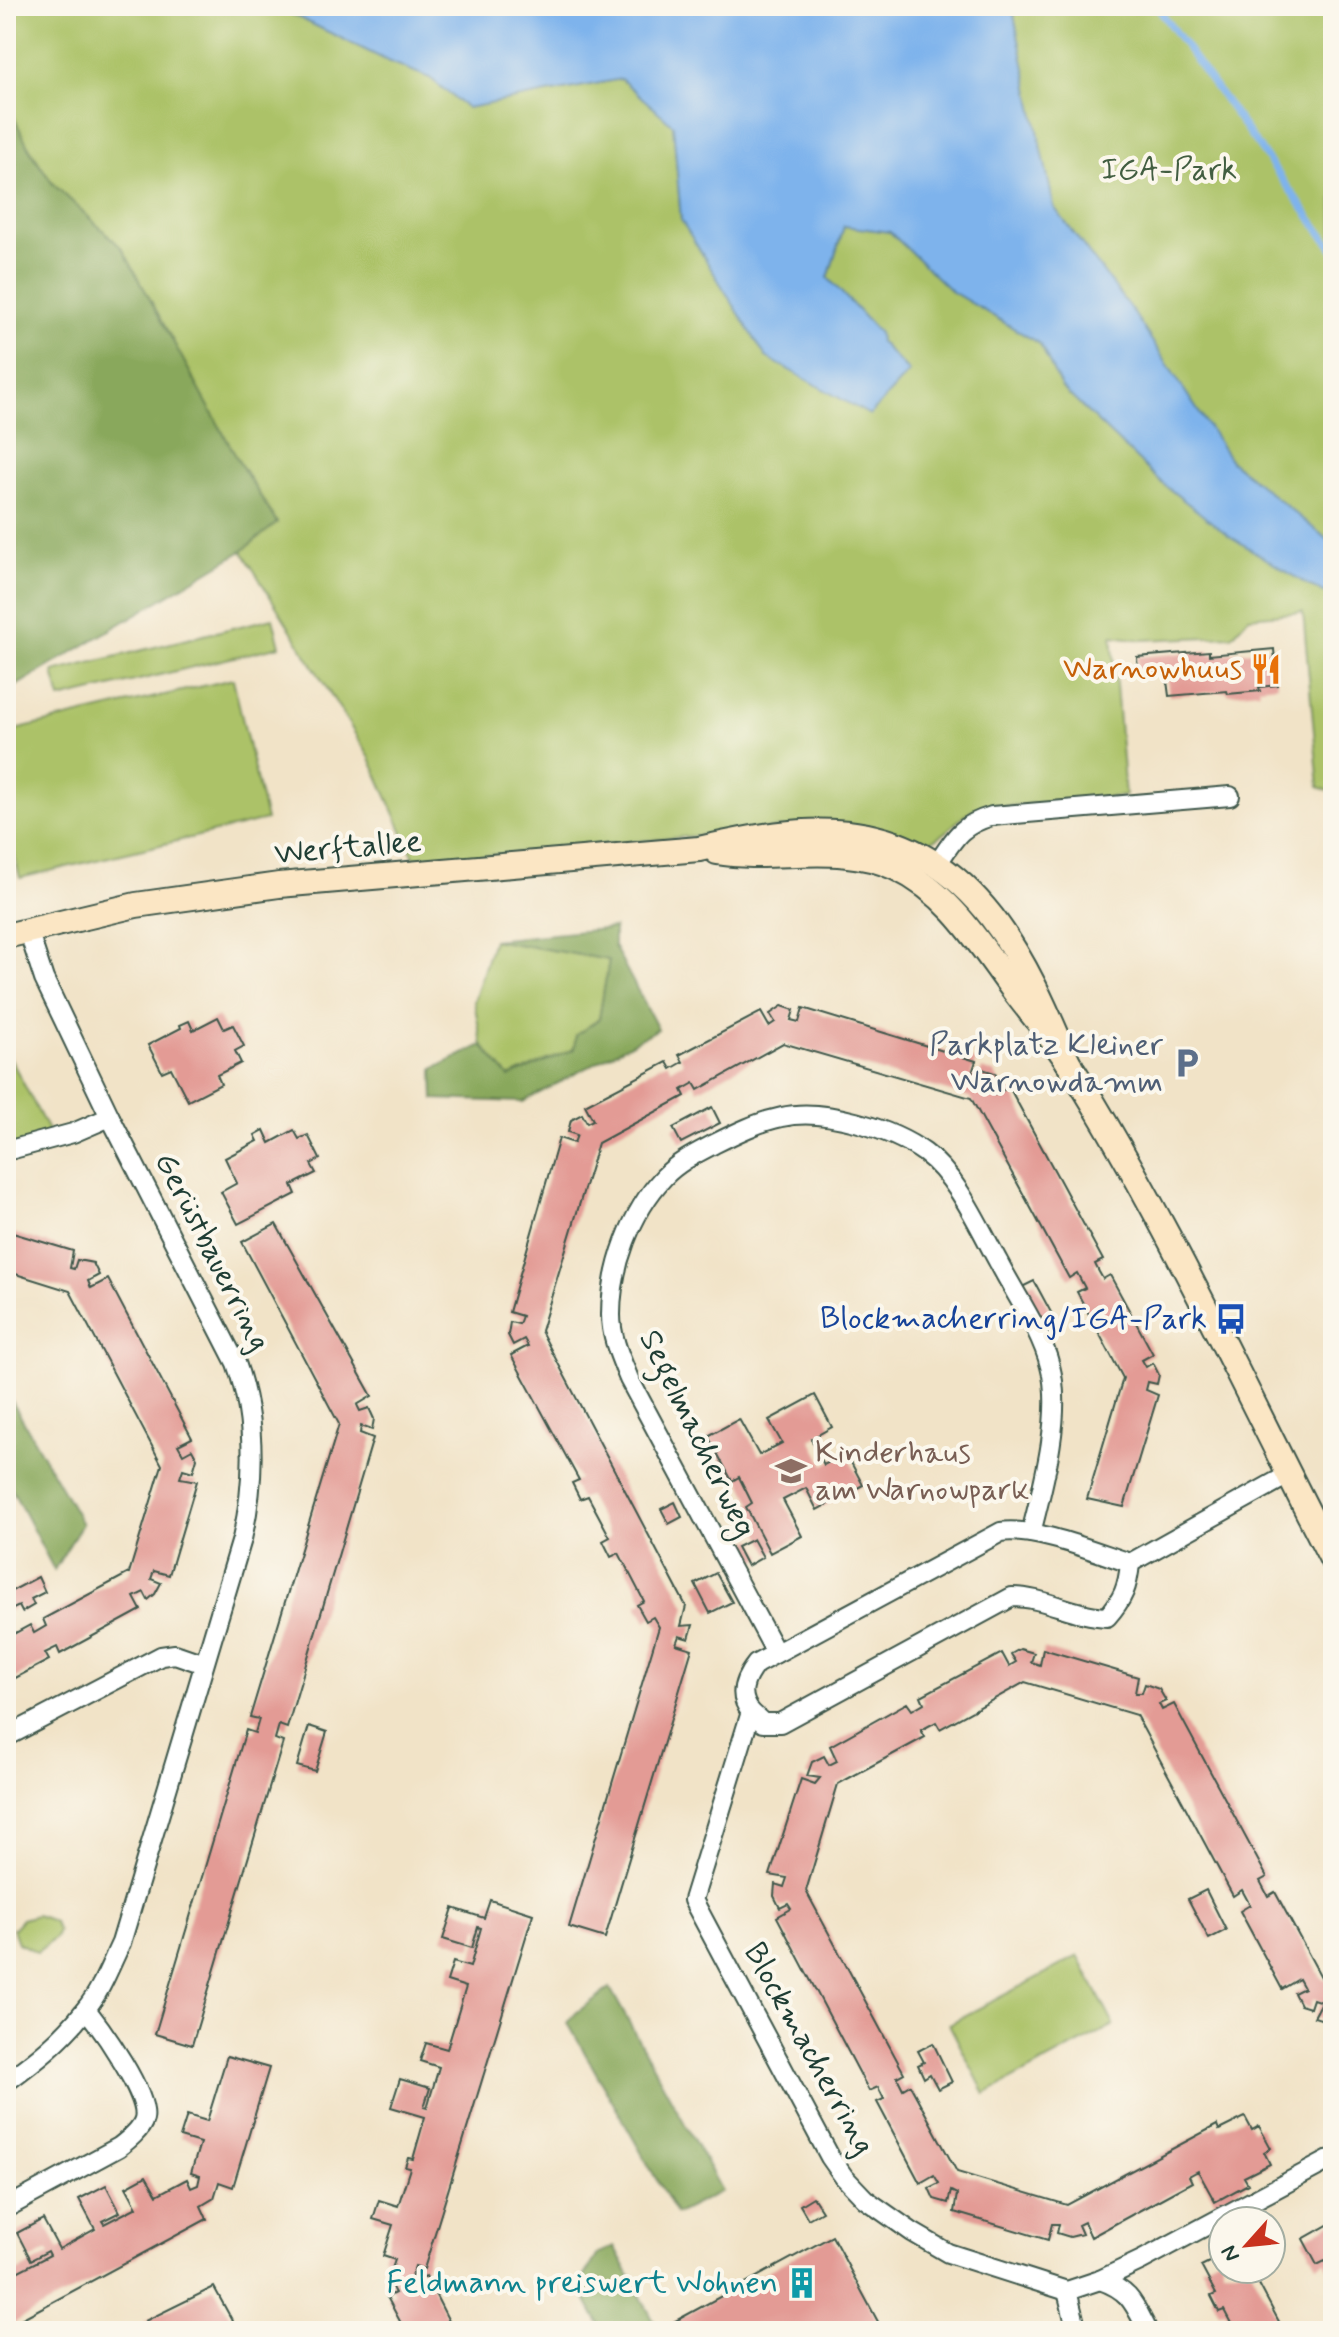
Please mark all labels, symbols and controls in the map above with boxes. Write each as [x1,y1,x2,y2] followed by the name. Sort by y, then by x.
[1101,149,1237,191] park label: IGA-Park
[1063,648,1242,690] place label: Warnowhuus
[1249,652,1283,686] restaurant icon: Warnowhuus
[273,821,423,875] street label: Werftallee
[929,1024,1164,1103] place label: Parkplatz Kleiner Warnowdamm
[1170,1046,1204,1080] parking icon: Parkplatz Kleiner Warnowdamm
[144,1145,280,1359] street label: Gerüstbauerring
[820,1298,1207,1340] place label: Blockmacherring/IGA-Park
[1214,1302,1248,1336] bus stop icon: Blockmacherring/IGA-Park
[626,1323,765,1546] street label: Segelmacherweg
[815,1432,1030,1511] place label: Kinderhaus am Warnowpark
[774,1454,808,1488] school or university icon: Kinderhaus am Warnowpark
[733,1935,885,2163] street label: Blockmacherring
[1207,2205,1287,2285] north arrow
[1215,2240,1247,2266] text: N
[386,2262,778,2304] place label: Feldmann preiswert Wohnen
[785,2266,819,2300] building icon: Feldmann preiswert Wohnen

